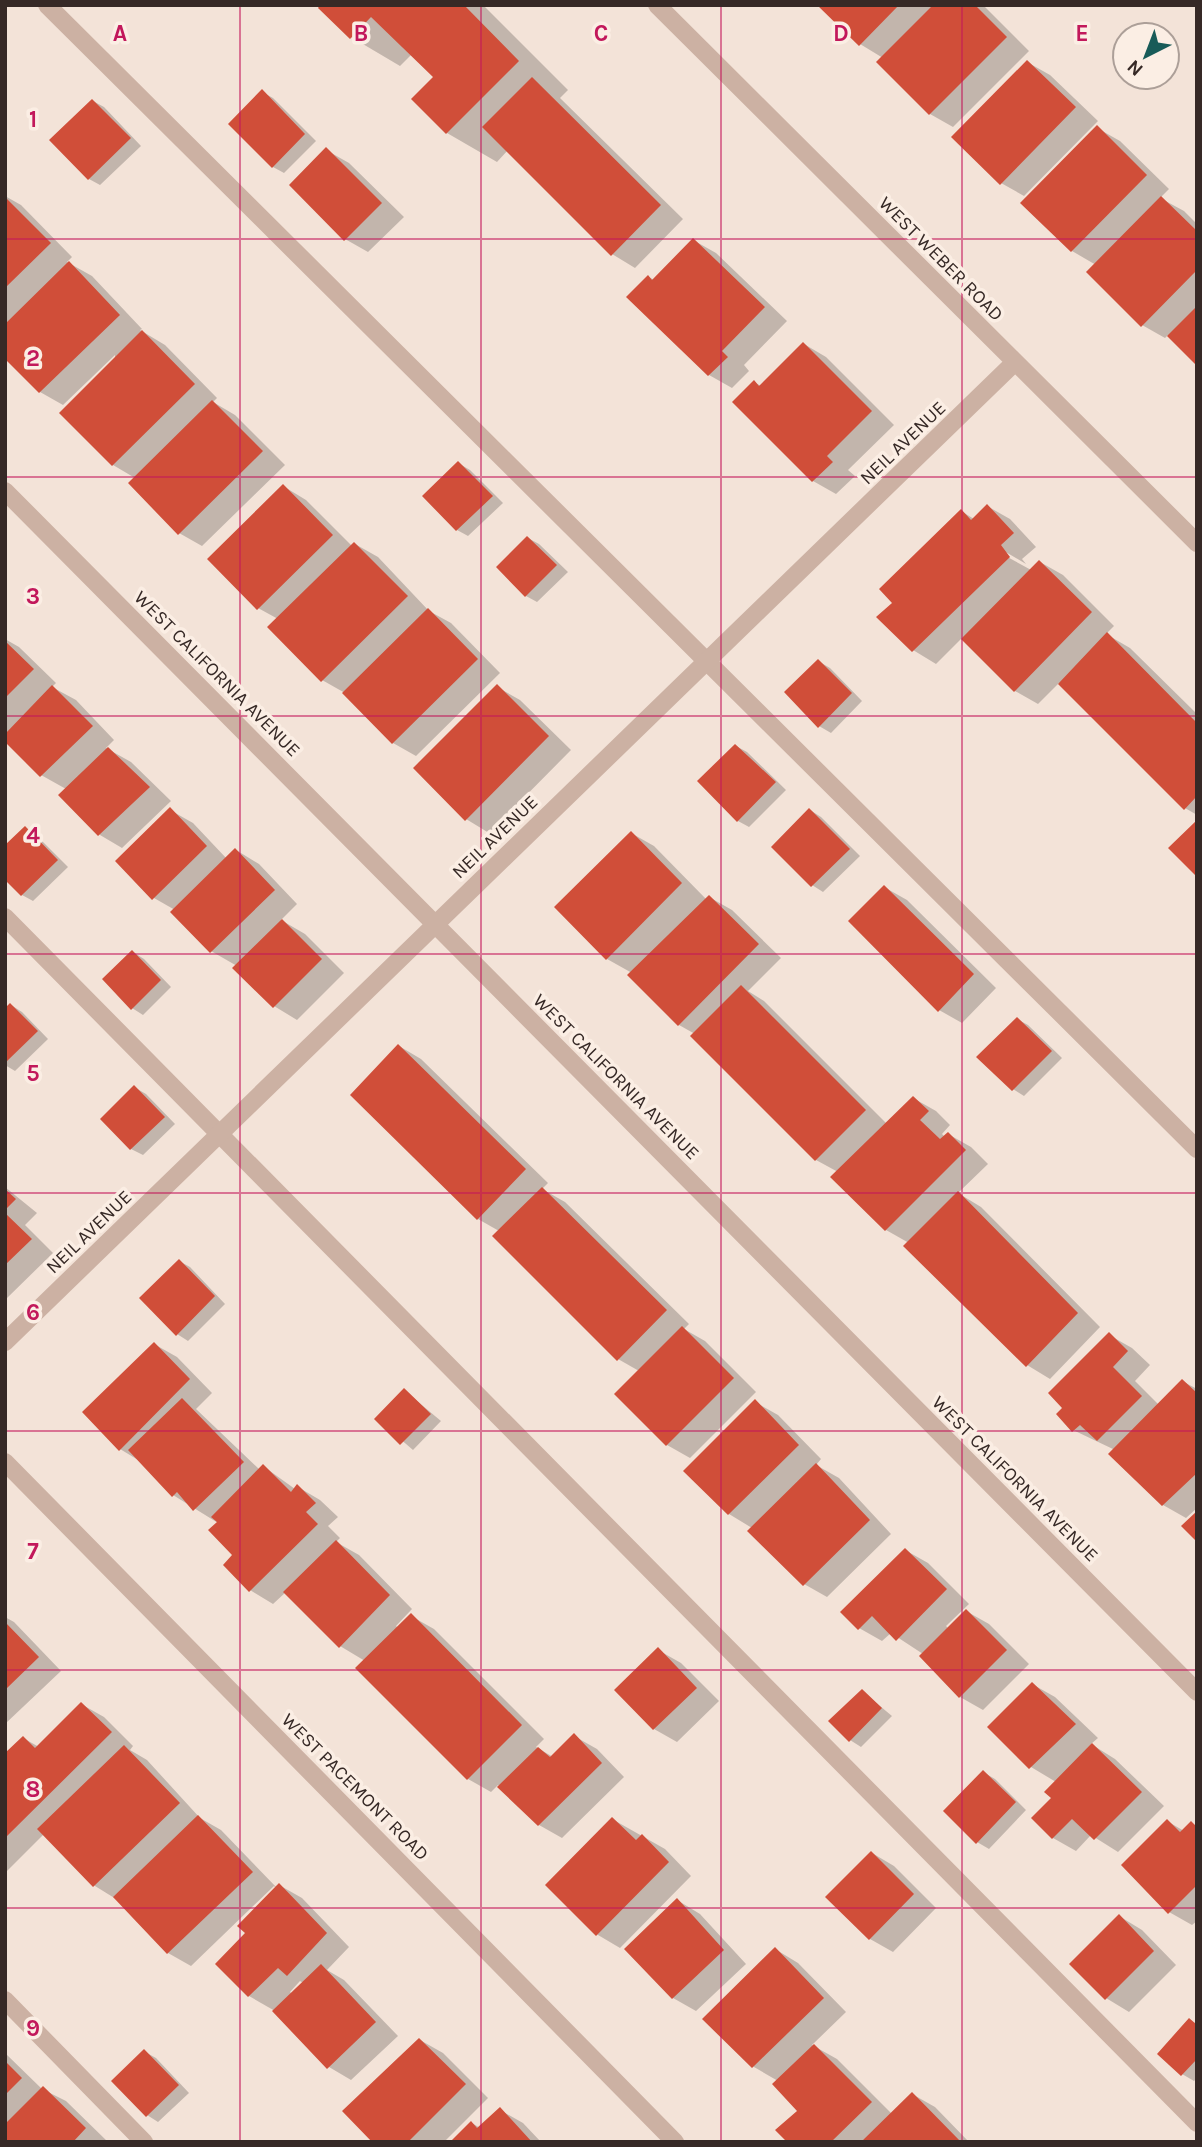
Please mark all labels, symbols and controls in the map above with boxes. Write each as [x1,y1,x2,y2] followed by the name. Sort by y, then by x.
[113,20,127,47] text: A
[354,20,368,47] text: B
[594,20,608,47] text: C
[833,20,849,47] text: D
[1075,20,1089,47] text: E
[1111,21,1181,91] north arrow
[1123,55,1148,81] text: N
[29,106,37,133] text: 1
[874,192,1008,326] street label: WEST WEBER ROAD
[26,345,40,372] text: 2
[856,397,950,489] street label: NEIL AVENUE
[26,583,40,610] text: 3
[130,587,304,761] street label: WEST CALIFORNIA AVENUE
[448,791,542,883] street label: NEIL AVENUE
[26,822,40,849] text: 4
[529,990,703,1164] street label: WEST CALIFORNIA AVENUE
[26,1060,40,1087] text: 5
[42,1186,136,1278] street label: NEIL AVENUE
[26,1299,40,1326] text: 6
[928,1392,1102,1566] street label: WEST CALIFORNIA AVENUE
[27,1538,39,1565] text: 7
[277,1709,433,1865] street label: WEST PACEMONT ROAD
[26,1776,40,1803] text: 8
[26,2015,40,2042] text: 9

